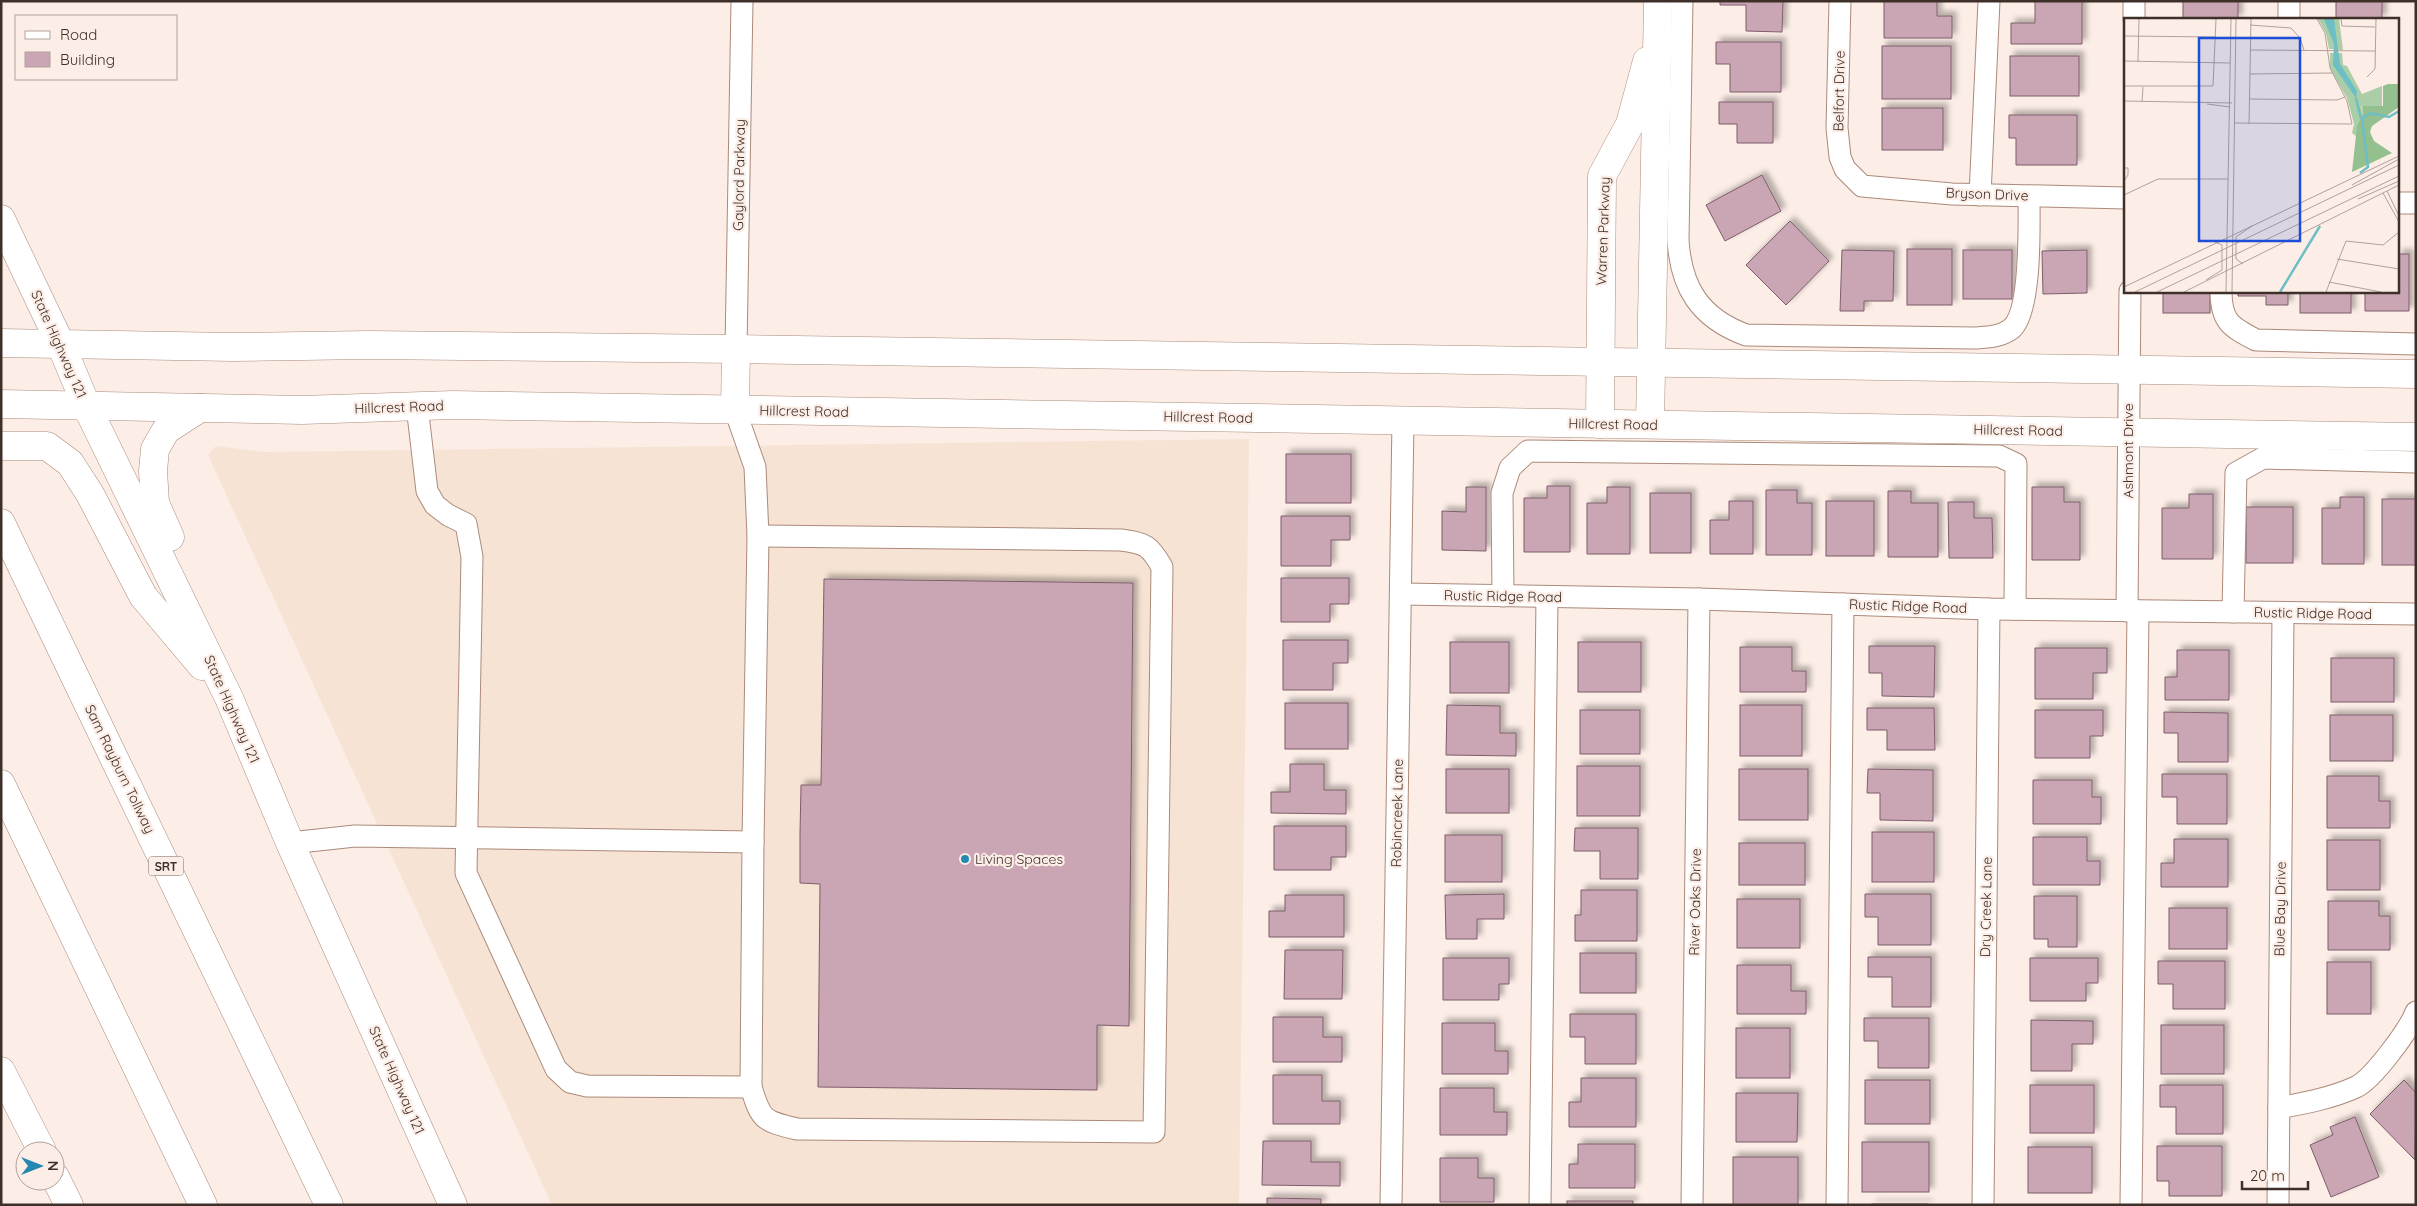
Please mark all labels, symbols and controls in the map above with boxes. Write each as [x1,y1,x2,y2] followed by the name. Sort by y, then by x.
[15,15,178,80] legend
[2124,18,2400,292] inset map
[60,25,97,44] text: Road
[60,50,115,69] text: Building
[1829,50,1849,132] street label: Belfort Drive
[729,119,749,231] street label: Gaylord Parkway
[1592,176,1614,286] street label: Warren Parkway
[1945,184,2029,204] street label: Bryson Drive
[27,287,91,401] street label: State Highway 121
[354,396,444,418] street label: Hillcrest Road
[759,401,849,421] street label: Hillcrest Road
[2119,403,2137,499] street label: Ashmont Drive
[1163,407,1253,427] street label: Hillcrest Road
[1568,414,1658,434] street label: Hillcrest Road
[1973,420,2063,440] street label: Hillcrest Road
[1444,586,1562,606] street label: Rustic Ridge Road
[1849,595,1967,617] street label: Rustic Ridge Road
[2254,603,2372,623] street label: Rustic Ridge Road
[200,652,264,766] street label: State Highway 121
[81,702,159,836] street label: Sam Rayburn Tollway
[1387,758,1407,868] street label: Robincreek Lane
[1685,848,1705,956] street label: River Oaks Drive
[975,850,1063,868] place label: Living Spaces
[959,853,971,865] marker: Living Spaces
[148,856,184,876] road number: SRT
[1976,857,1996,957] street label: Dry Creek Lane
[2270,861,2290,957] street label: Blue Bay Drive
[365,1023,429,1137] street label: State Highway 121
[15,1141,65,1191] north arrow
[2242,1158,2308,1190] scale bar
[44,1161,62,1171] text: N
[2250,1166,2285,1185] text: 20 m

